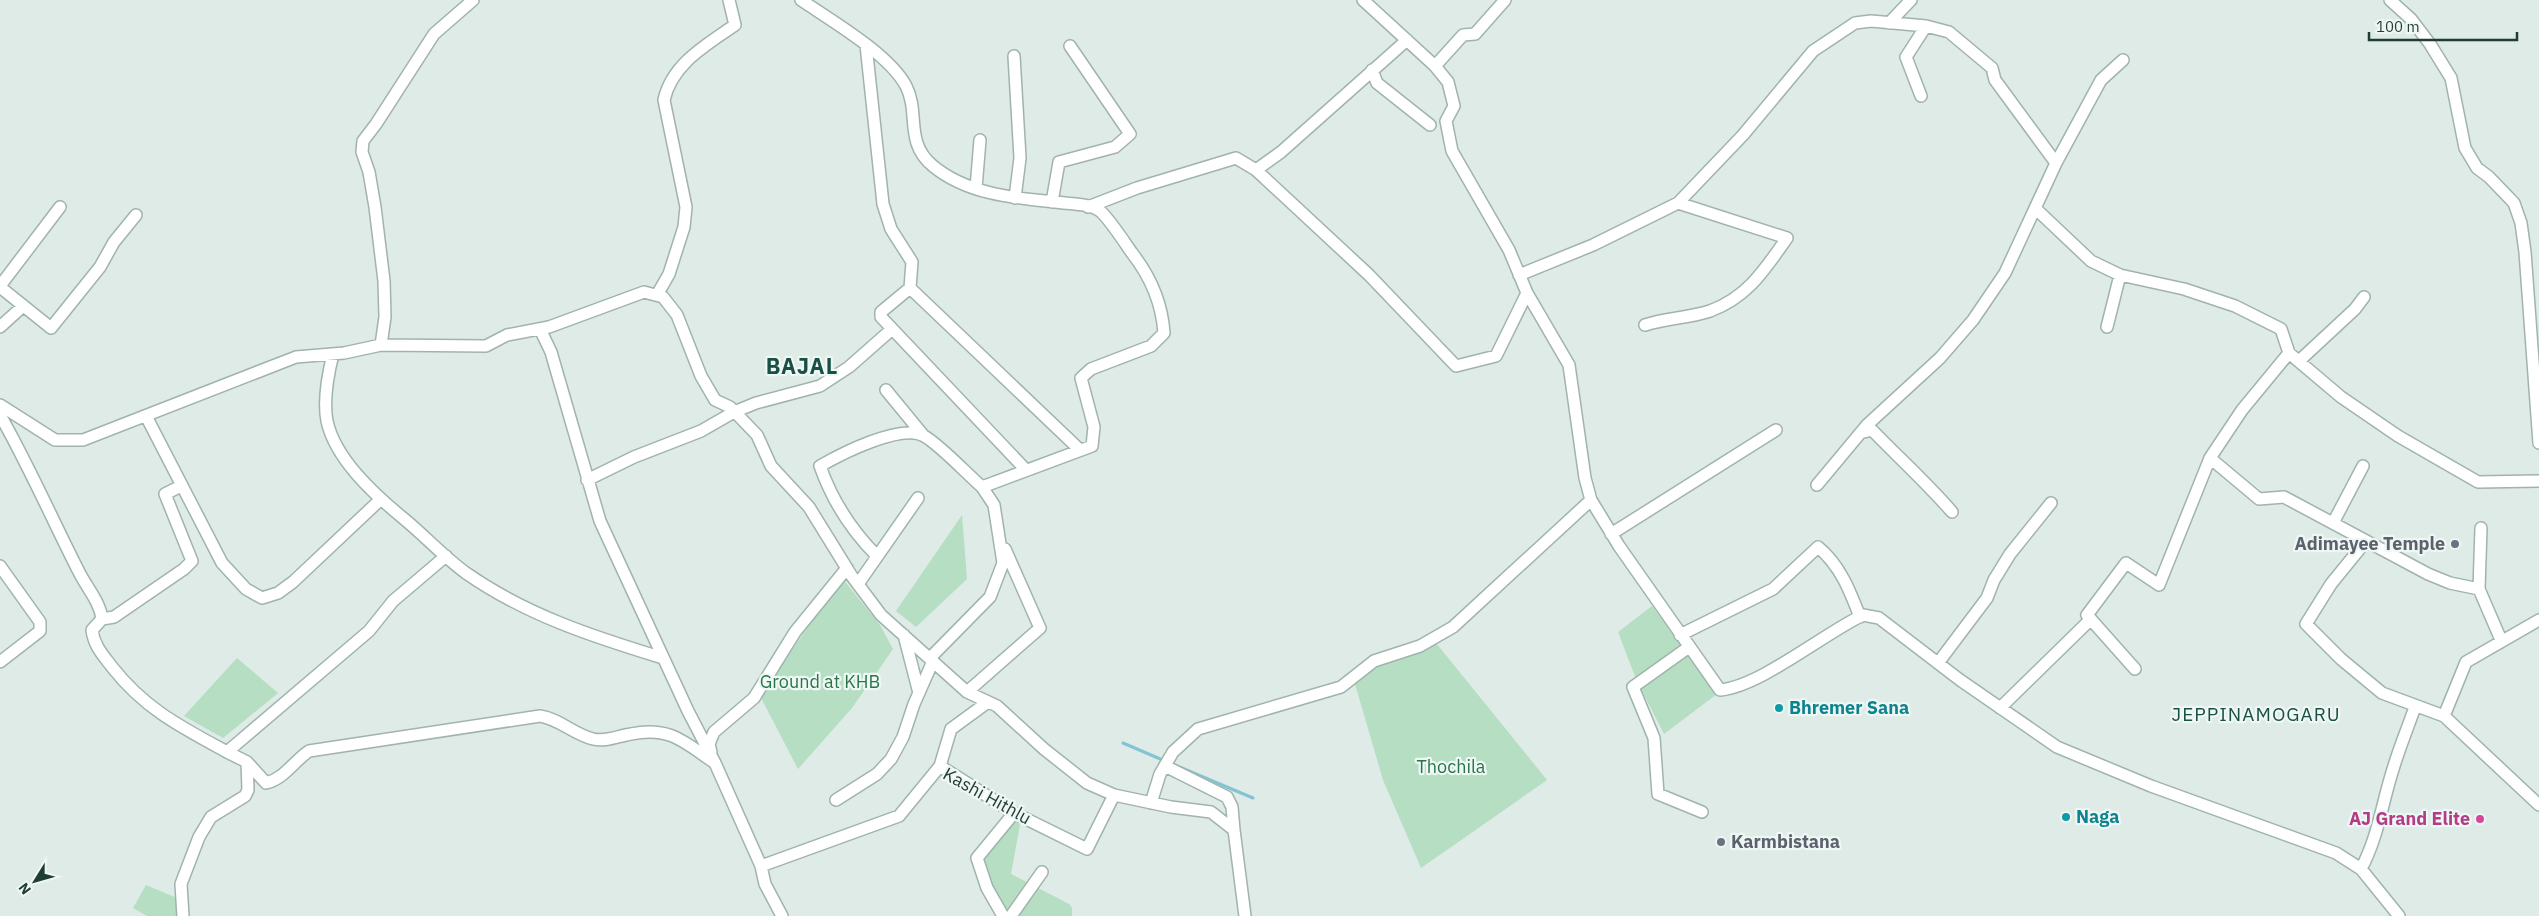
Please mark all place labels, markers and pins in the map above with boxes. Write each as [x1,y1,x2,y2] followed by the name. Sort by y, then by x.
[2294,532,2445,555] place label: Adimayee Temple
[2449,538,2461,550] marker: Adimayee Temple
[1789,696,1909,719] place label: Bhremer Sana
[1773,702,1785,714] marker: Bhremer Sana
[2076,805,2119,828] place label: Naga
[2349,807,2470,830] place label: AJ Grand Elite
[2060,811,2072,823] marker: Naga
[2474,813,2486,825] marker: AJ Grand Elite
[1731,830,1840,853] place label: Karmbistana
[1715,836,1727,848] marker: Karmbistana

